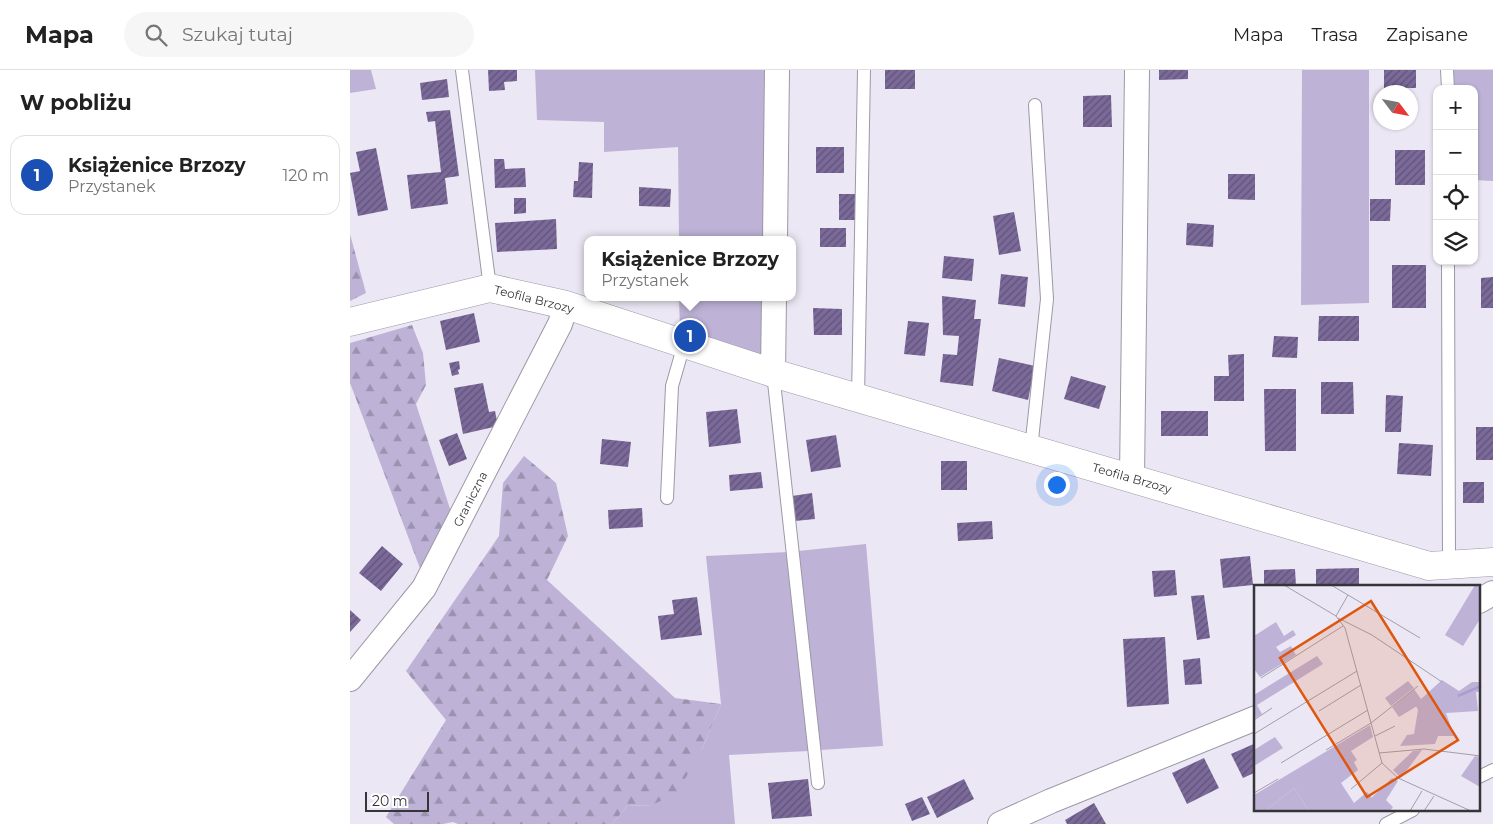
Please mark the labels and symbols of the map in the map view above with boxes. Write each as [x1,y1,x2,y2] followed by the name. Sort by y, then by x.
[1373,85,1418,130] north arrow
[493,282,576,316] street label: Teofila Brzozy
[674,317,706,355] pin: 1
[1091,460,1174,497] street label: Teofila Brzozy
[450,469,490,529] street label: Graniczna
[1044,472,1070,498] your location
[1254,585,1480,812] inset map
[365,789,429,812] scale bar

